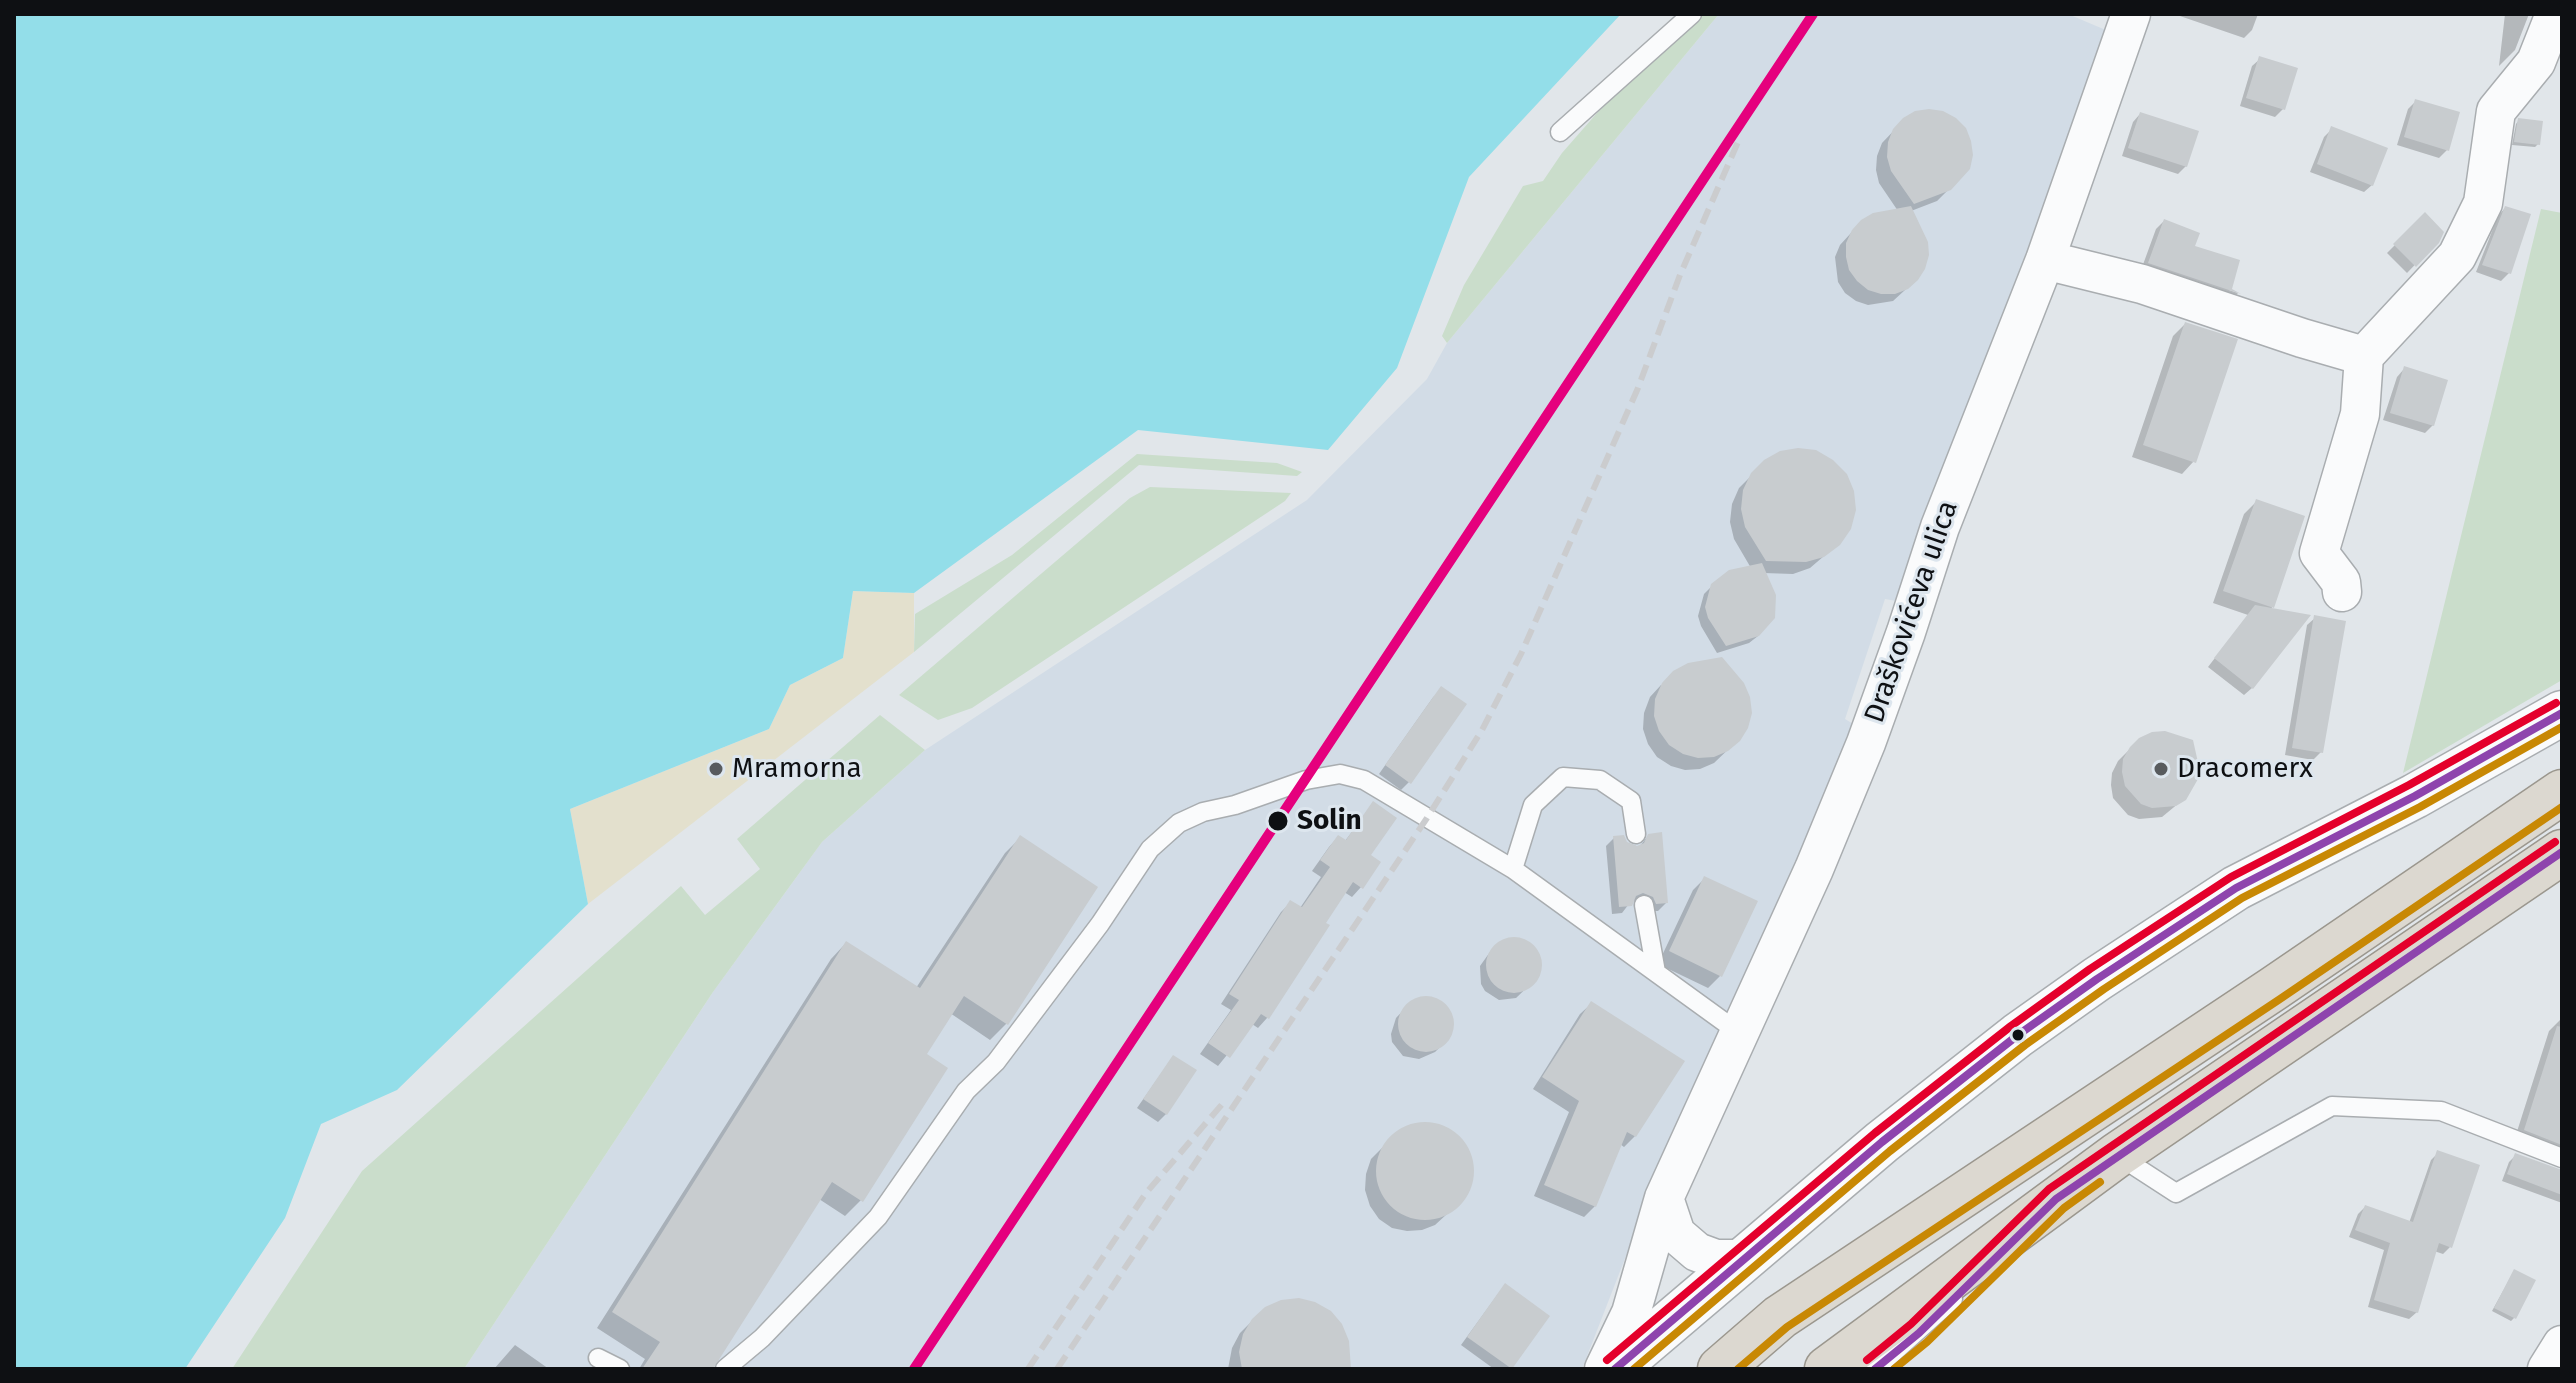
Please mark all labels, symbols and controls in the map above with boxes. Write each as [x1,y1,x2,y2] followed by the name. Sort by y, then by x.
[1858,497,1966,727] street label: Draškovićeva ulica
[732,752,862,786] place label: Mramorna
[2177,752,2313,786] place label: Dracomerx
[707,760,725,778] marker: Mramorna
[2152,760,2170,778] marker: Dracomerx
[1297,804,1362,838] place label: Solin
[1266,809,1290,833] marker: Solin
[2010,1027,2026,1043] unlabelled marker

